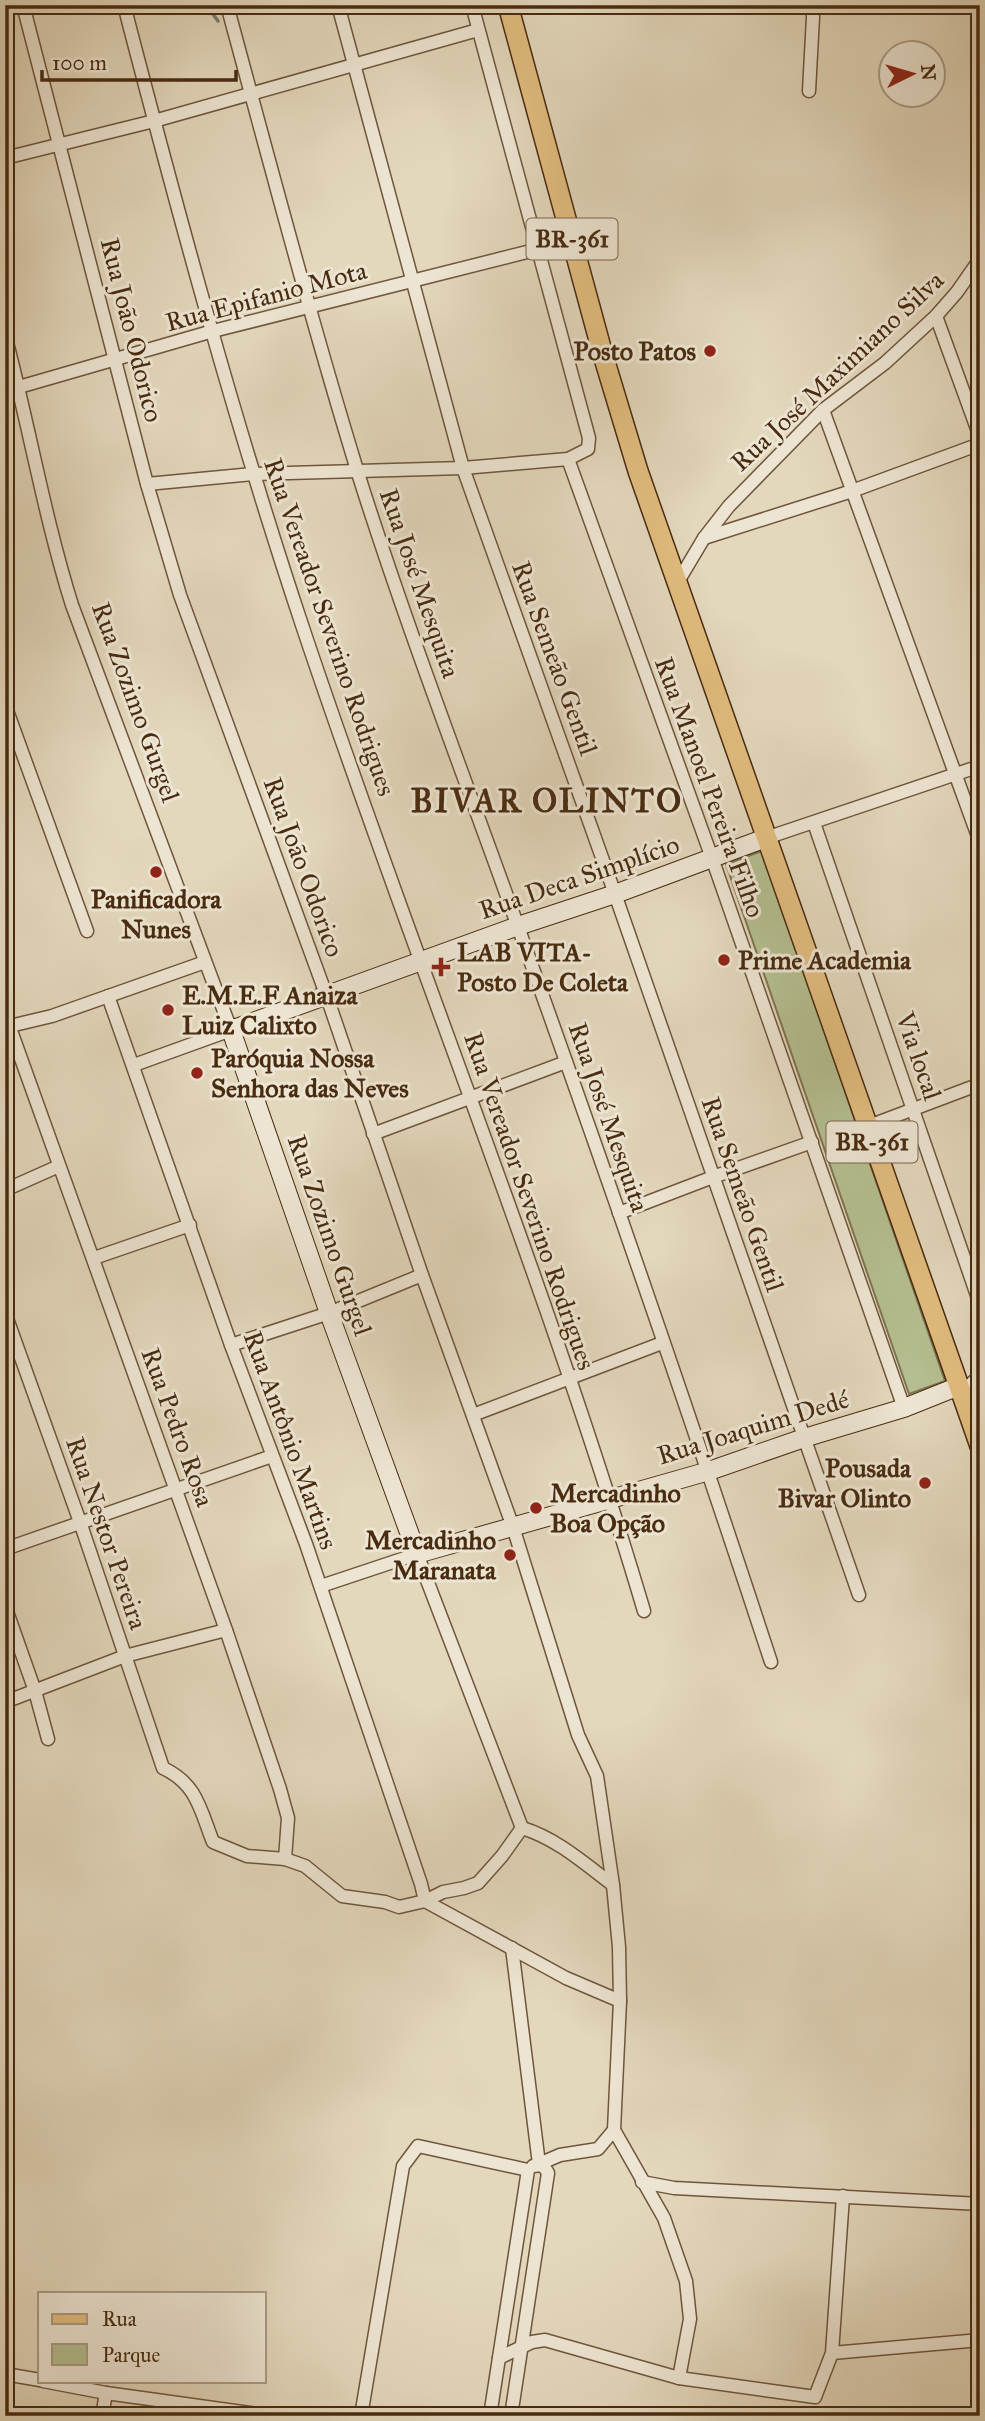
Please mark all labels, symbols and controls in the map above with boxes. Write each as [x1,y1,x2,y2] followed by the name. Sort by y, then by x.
[42,38,236,82] scale bar
[876,38,946,108] north arrow
[52,50,107,76] text: 100 m
[916,64,941,82] text: N
[526,219,618,260] road number: BR-361
[94,235,170,425] street label: Rua João Odorico
[162,254,370,338] street label: Rua Epifanio Mota
[724,264,950,478] street label: Rua José Maximiano Silva
[573,335,697,367] place label: Posto Patos
[702,343,718,359] marker: Posto Patos
[257,454,403,800] street label: Rua Vereador Severino Rodrigues
[373,484,467,682] street label: Rua José Mesquita
[505,557,605,759] street label: Rua Semeão Gentil
[85,598,187,806] street label: Rua Zozimo Gurgel
[648,652,772,922] street label: Rua Manoel Pereira Filho
[257,773,351,961] street label: Rua João Odorico
[411,781,683,821] district label: BIVAR OLINTO
[475,828,683,926] street label: Rua Deca Simplício
[148,864,164,880] marker: Panificadora Nunes
[91,883,222,945] place label: Panificadora Nunes
[457,936,629,998] place label: LAB VITA- Posto De Coleta
[738,944,912,976] place label: Prime Academia
[716,952,732,968] marker: Prime Academia
[431,957,451,977] marker: LAB VITA- Posto De Coleta
[182,979,359,1041] place label: E.M.E.F Anaiza Luiz Calixto
[160,1002,176,1018] marker: E.M.E.F Anaiza Luiz Calixto
[889,1007,949,1104] street label: Via local
[562,1018,656,1216] street label: Rua José Mesquita
[457,1028,603,1374] street label: Rua Vereador Severino Rodrigues
[211,1042,409,1104] place label: Paróquia Nossa Senhora das Neves
[189,1065,205,1081] marker: Paróquia Nossa Senhora das Neves
[695,1092,791,1296] street label: Rua Semeão Gentil
[826,1122,917,1162] road number: BR-361
[281,1130,379,1340] street label: Rua Zozimo Gurgel
[237,1327,345,1553] street label: Rua Antônio Martins
[134,1343,222,1511] street label: Rua Pedro Rosa
[653,1383,853,1471] street label: Rua Joaquim Dedé
[59,1432,155,1634] street label: Rua Nestor Pereira
[778,1452,912,1514] place label: Pousada Bivar Olinto
[917,1475,933,1491] marker: Pousada Bivar Olinto
[550,1477,681,1539] place label: Mercadinho Boa Opção
[528,1500,544,1516] marker: Mercadinho Boa Opção
[365,1524,497,1586] place label: Mercadinho Maranata
[502,1547,518,1563] marker: Mercadinho Maranata
[38,2292,266,2382] legend
[102,2306,137,2332] text: Rua
[102,2342,161,2368] text: Parque

